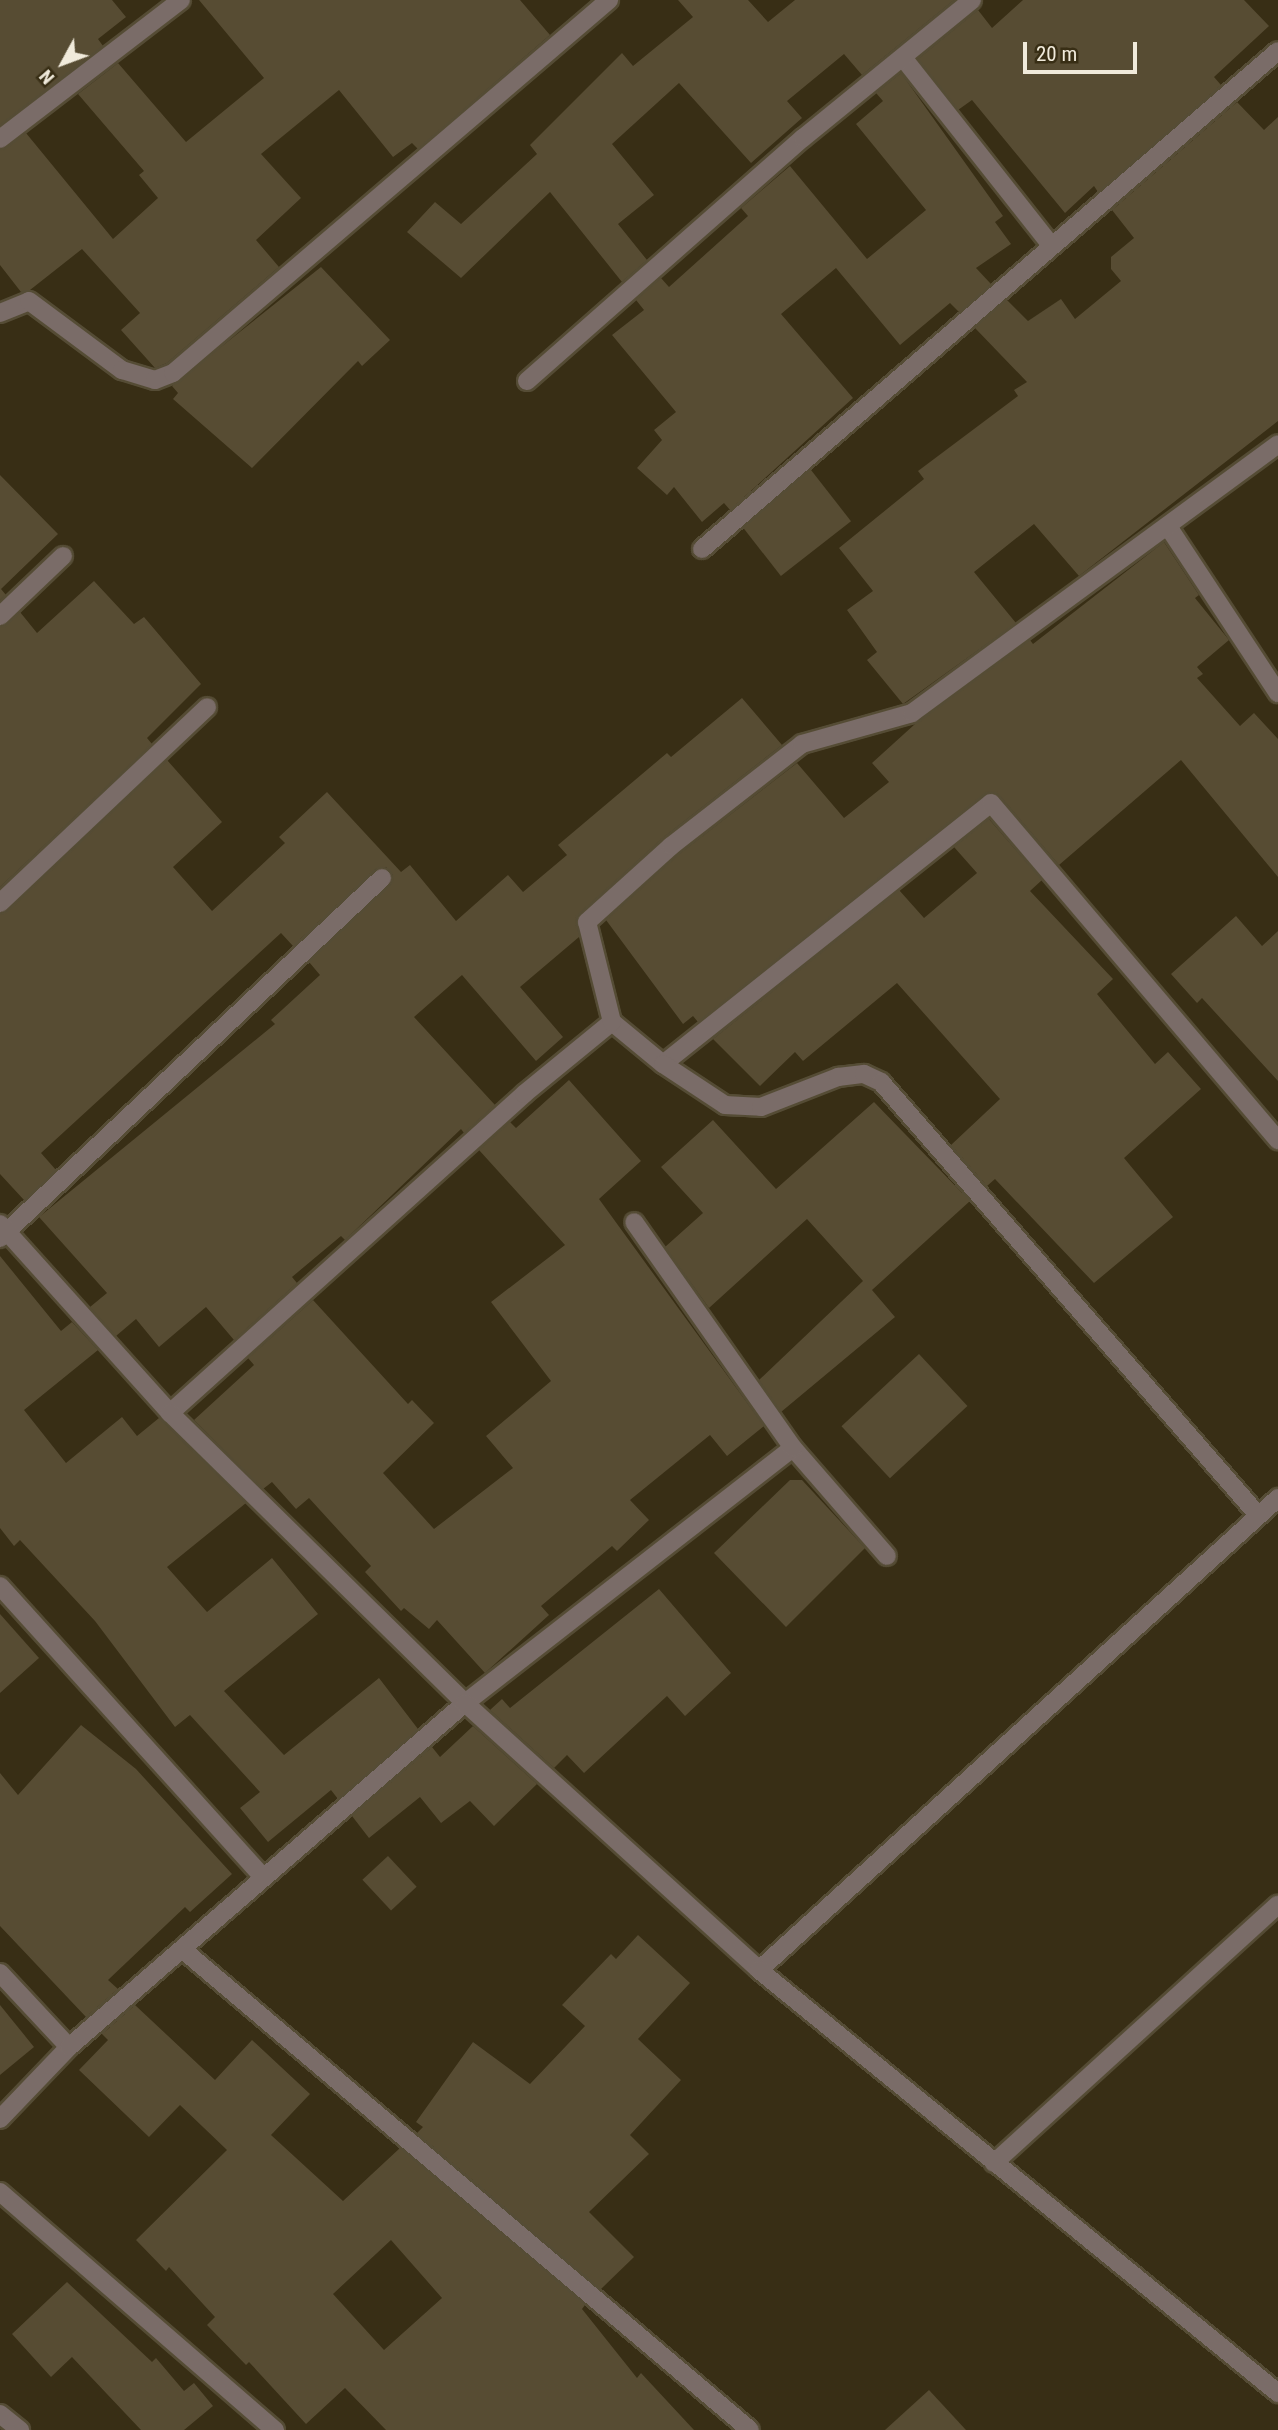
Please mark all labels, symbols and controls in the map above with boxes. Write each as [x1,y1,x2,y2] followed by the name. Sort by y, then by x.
[28,28,98,98] north arrow
[1026,28,1140,72] scale bar
[1036,42,1077,66] text: 20 m
[34,65,59,89] text: N

